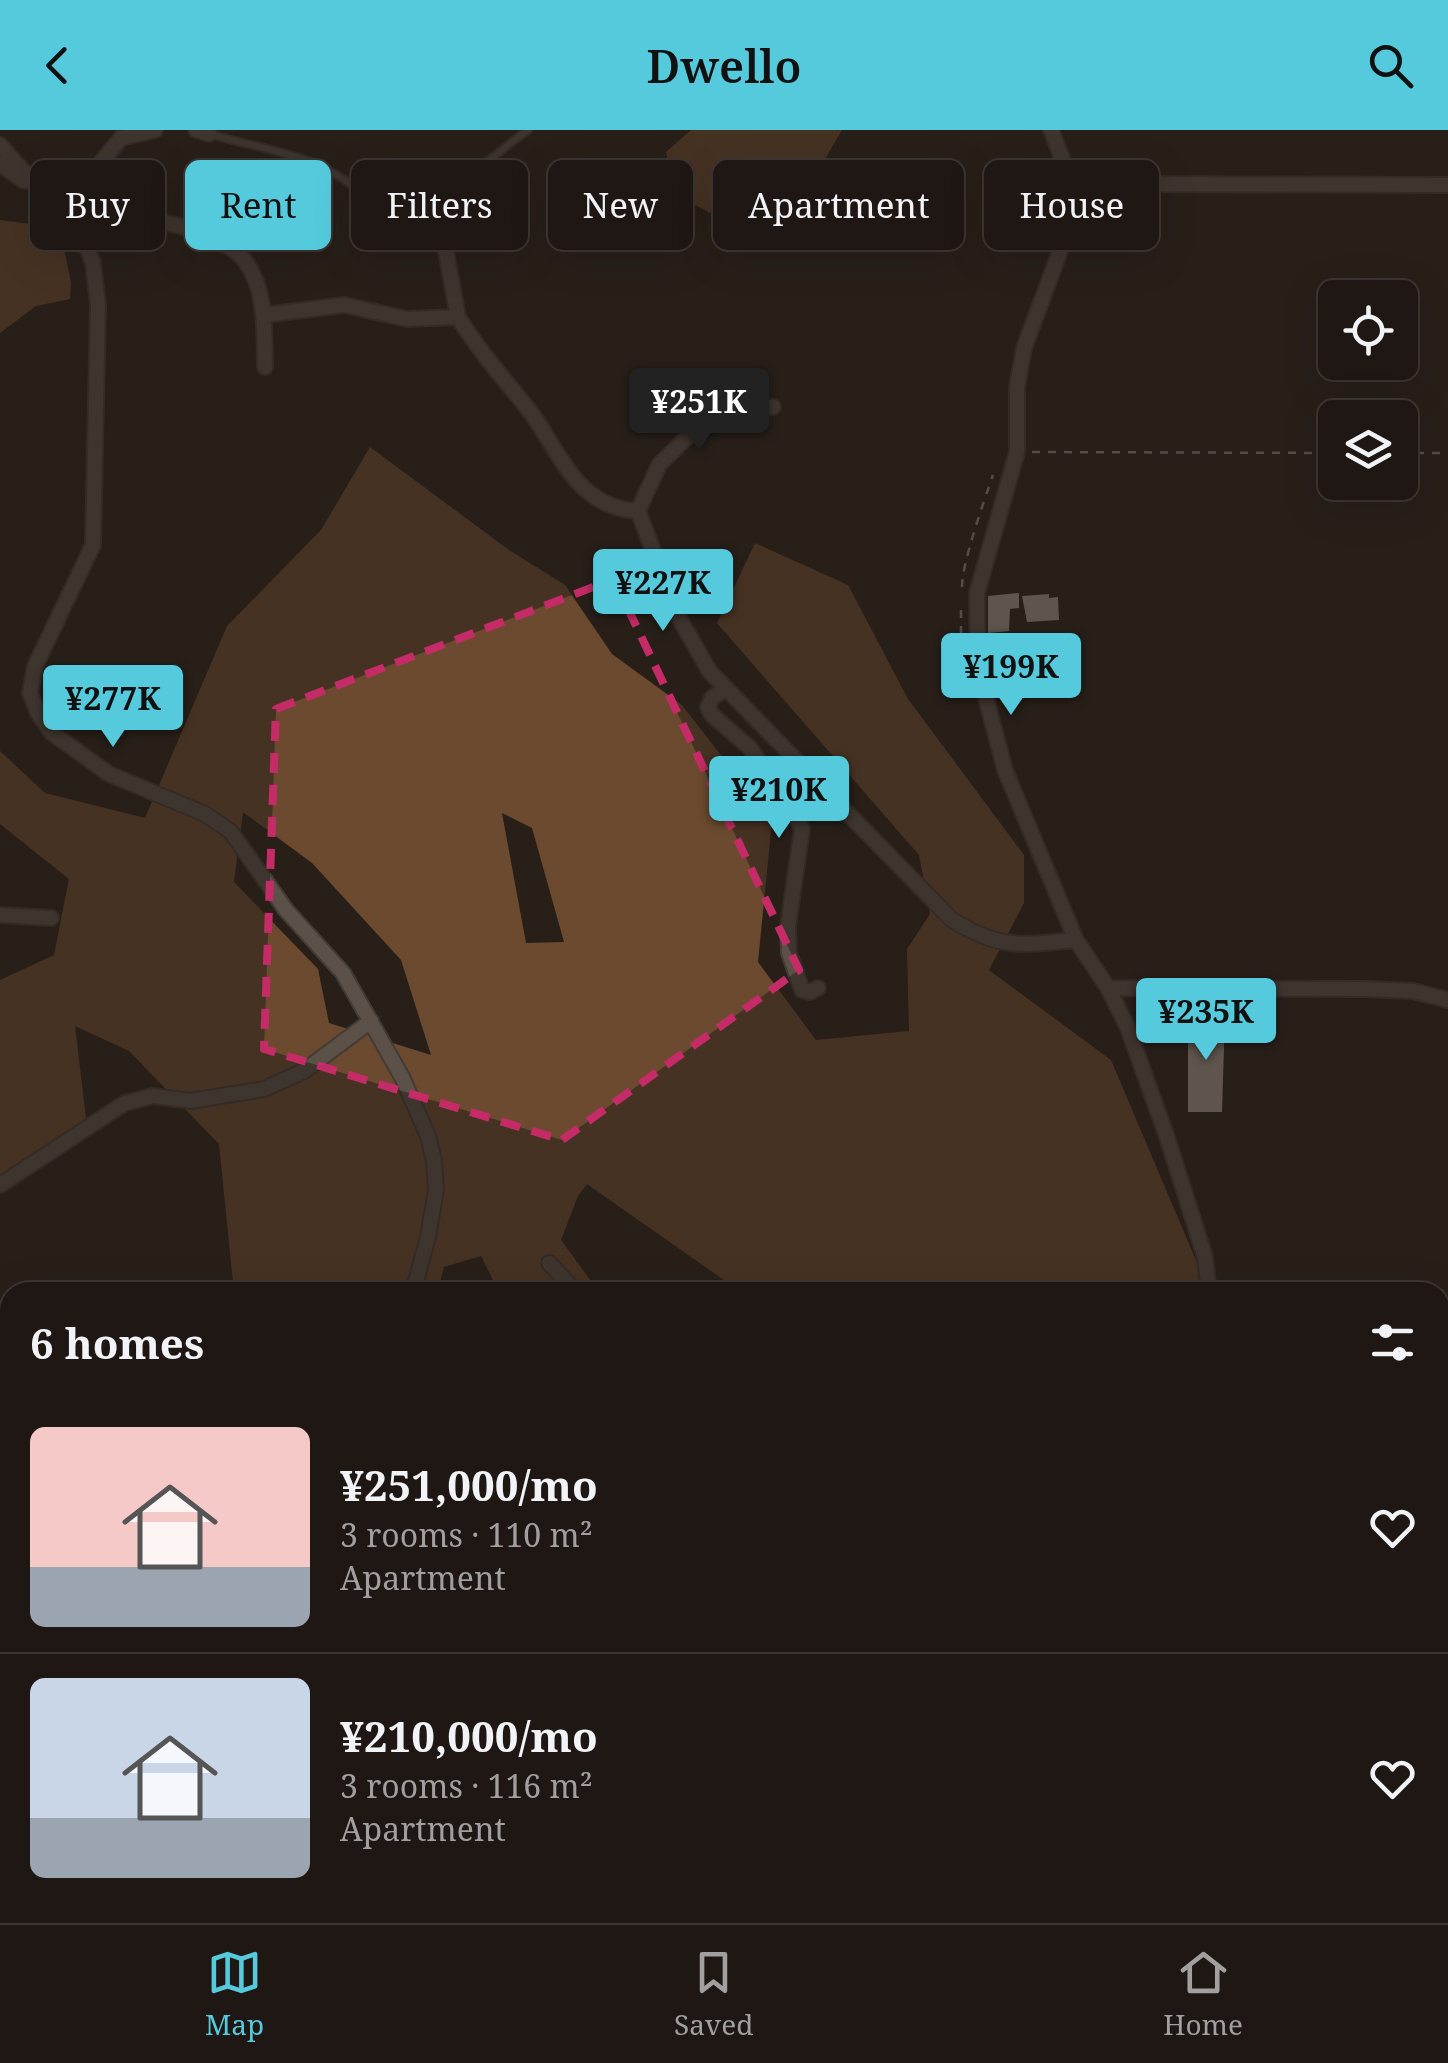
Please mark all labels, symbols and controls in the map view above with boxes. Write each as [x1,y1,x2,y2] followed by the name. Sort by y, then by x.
[647,35,801,96] text: Dwello
[30,38,85,93] icon: back
[1363,38,1418,93] icon: search
[30,160,165,250] chip: Buy
[185,160,331,250] chip: Rent
[351,160,528,250] chip: Filters
[548,160,693,250] chip: New
[713,160,964,250] chip: Apartment
[984,160,1159,250] chip: House
[1318,280,1418,500] map controls
[1318,280,1418,380] button: locate
[629,368,769,453] pin: ¥251K
[651,379,747,422] text: ¥251K
[1318,400,1418,500] button: layers
[593,549,733,634] pin: ¥227K
[615,560,711,603] text: ¥227K
[941,633,1081,718] pin: ¥199K
[963,644,1059,687] text: ¥199K
[43,665,183,750] pin: ¥277K
[65,676,161,719] text: ¥277K
[709,756,849,841] pin: ¥210K
[731,767,827,810] text: ¥210K
[1136,978,1276,1063] pin: ¥235K
[1158,989,1254,1032] text: ¥235K
[30,1314,204,1371] text: 6 homes
[1365,1315,1420,1370] icon: filters
[340,1456,598,1513] text: ¥251,000/mo
[110,1467,230,1587] icon: home
[1365,1500,1420,1555] icon: heart
[340,1513,593,1556] text: 3 rooms · 110 m²
[340,1556,506,1599] text: Apartment
[340,1707,598,1764] text: ¥210,000/mo
[110,1718,230,1838] icon: home
[1365,1751,1420,1806] icon: heart
[340,1764,593,1807] text: 3 rooms · 116 m²
[340,1807,506,1850] text: Apartment
[205,1945,264,2043] tab: Map
[674,1945,753,2043] tab: Saved
[1163,1945,1243,2043] tab: Home

